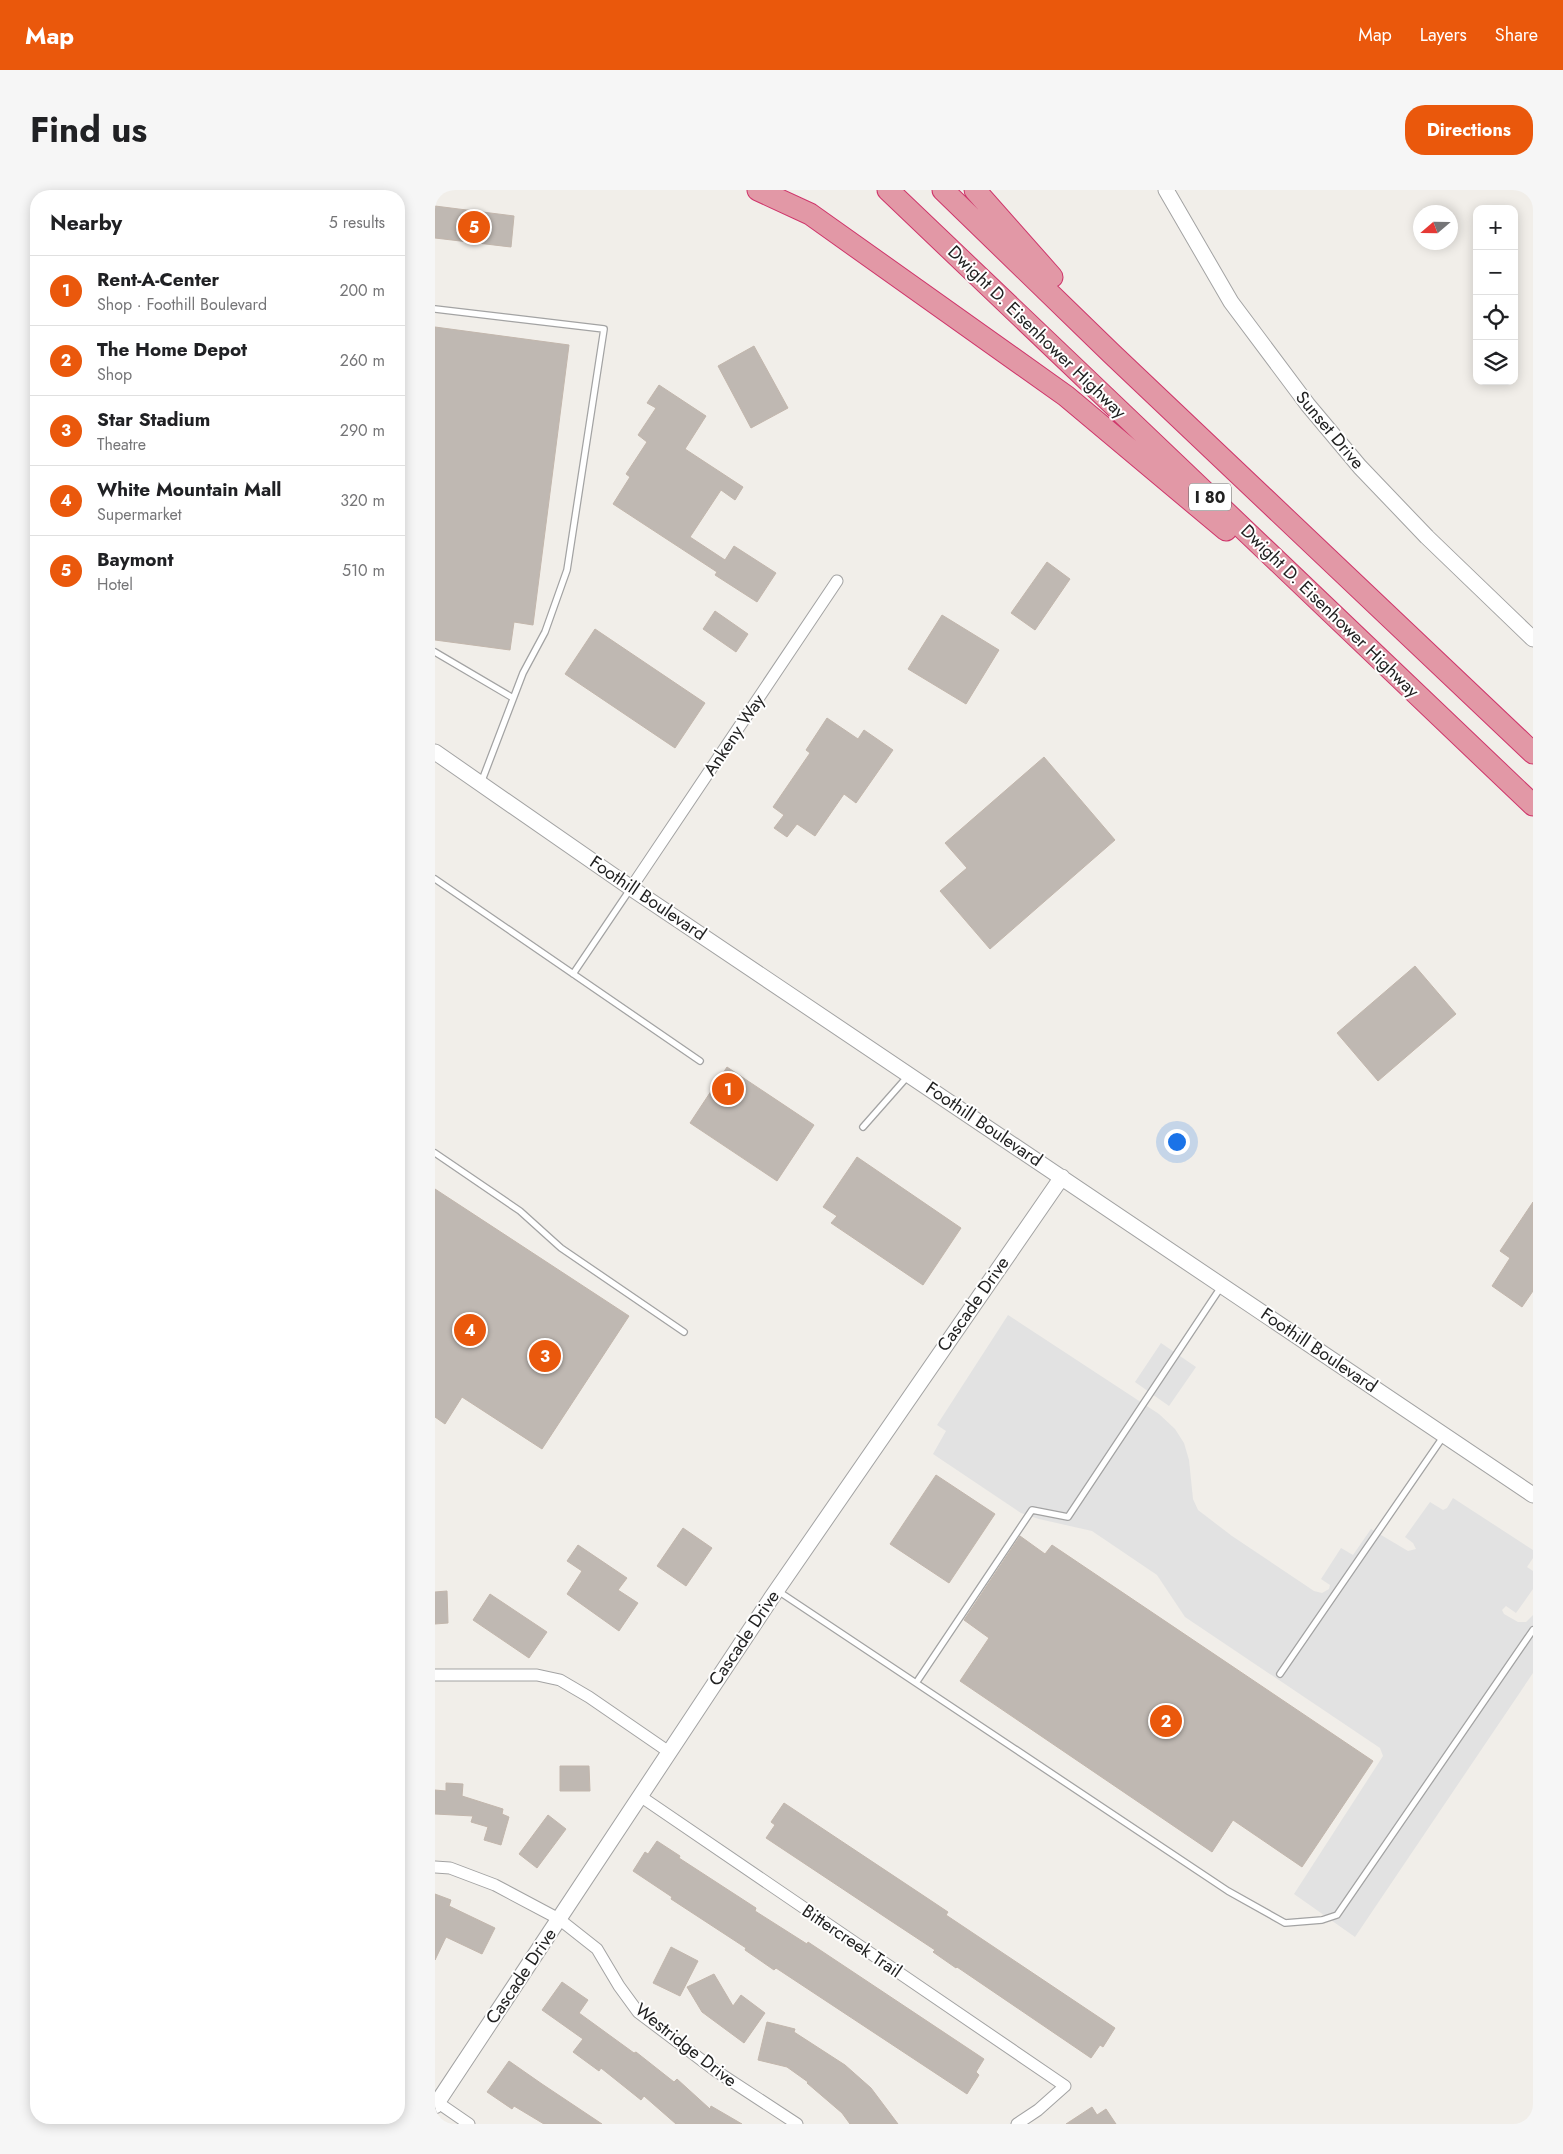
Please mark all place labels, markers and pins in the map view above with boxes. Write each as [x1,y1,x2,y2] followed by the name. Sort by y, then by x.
[458,208,490,246] pin: 5
[712,1070,744,1108] pin: 1
[454,1311,486,1349] pin: 4
[529,1337,561,1375] pin: 3
[1150,1702,1182,1740] pin: 2

